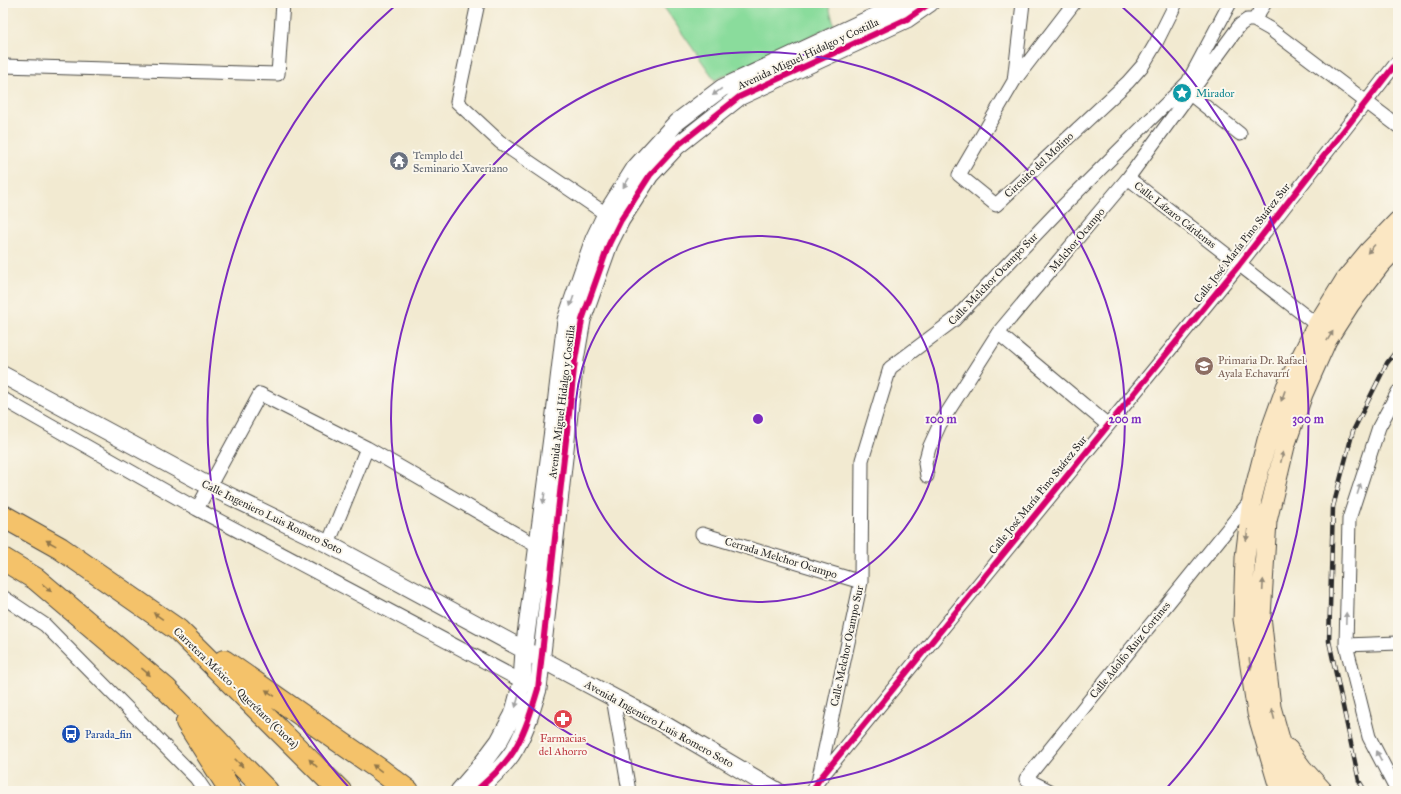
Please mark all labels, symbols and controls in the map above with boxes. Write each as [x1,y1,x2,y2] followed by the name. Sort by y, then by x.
[734,15,881,93] street label: Avenida Miguel Hidalgo y Costilla
[1171,82,1193,104] place icon: Mirador
[711,87,722,96] one-way arrow
[1196,87,1235,100] place label: Mirador
[1002,129,1077,200] street label: Circuito del Molino
[413,149,508,175] place label: Templo del Seminario Xaveriano
[388,150,410,172] temple icon: Templo del Seminario Xaveriano
[622,177,629,189] one-way arrow
[1131,179,1219,251] street label: Calle Lázaro Cárdenas
[1191,180,1294,306] street label: Calle José María Pino Suárez Sur
[1046,205,1108,275] street label: Melchor Ocampo
[945,230,1041,328] street label: Calle Melchor Ocampo Sur
[1366,244,1375,254] one-way arrow
[569,295,575,307] one-way arrow
[546,324,578,480] street label: Avenida Miguel Hidalgo y Costilla
[1326,330,1333,342] one-way arrow
[1217,354,1305,380] place label: Primaria Dr. Rafael Ayala Echavarrí
[1193,355,1215,377] school or university icon: Primaria Dr. Rafael Ayala Echavarrí
[1280,391,1286,403] one-way arrow
[751,412,765,426] centre of rings
[925,412,958,426] text: 100 m
[1109,412,1142,426] text: 200 m
[1292,412,1325,427] text: 300 m
[986,433,1091,557] street label: Calle José María Pino Suárez Sur
[1280,451,1286,463] one-way arrow
[200,477,345,557] street label: Calle Ingeniero Luis Romero Soto
[1356,483,1362,495] one-way arrow
[541,492,547,504] one-way arrow
[1244,529,1251,541] one-way arrow
[723,535,839,581] street label: Cerrada Melchor Ocampo
[45,539,57,546] one-way arrow
[1260,579,1267,591] one-way arrow
[41,584,52,593] one-way arrow
[828,584,866,708] street label: Calle Melchor Ocampo Sur
[1087,599,1173,701] street label: Calle Adolfo Ruiz Cortines
[153,612,164,620] one-way arrow
[1343,612,1350,624] one-way arrow
[171,625,301,751] street label: Carretera México - Querétaro (Cuota)
[1247,658,1253,670] one-way arrow
[141,668,152,677] one-way arrow
[581,677,736,771] street label: Avenida Ingeniero Luis Romero Soto
[265,689,276,697] one-way arrow
[514,696,520,708] one-way arrow
[552,708,574,730] pharmacy icon: Farmacias del Ahorro
[1269,708,1275,720] one-way arrow
[60,723,82,745] bus stop icon: Parada_fin
[85,728,132,741] place label: Parada_fin
[539,732,588,758] place label: Farmacias del Ahorro
[1376,751,1382,762] one-way arrow
[234,758,244,768] one-way arrow
[308,759,318,768] one-way arrow
[371,764,382,772] one-way arrow

